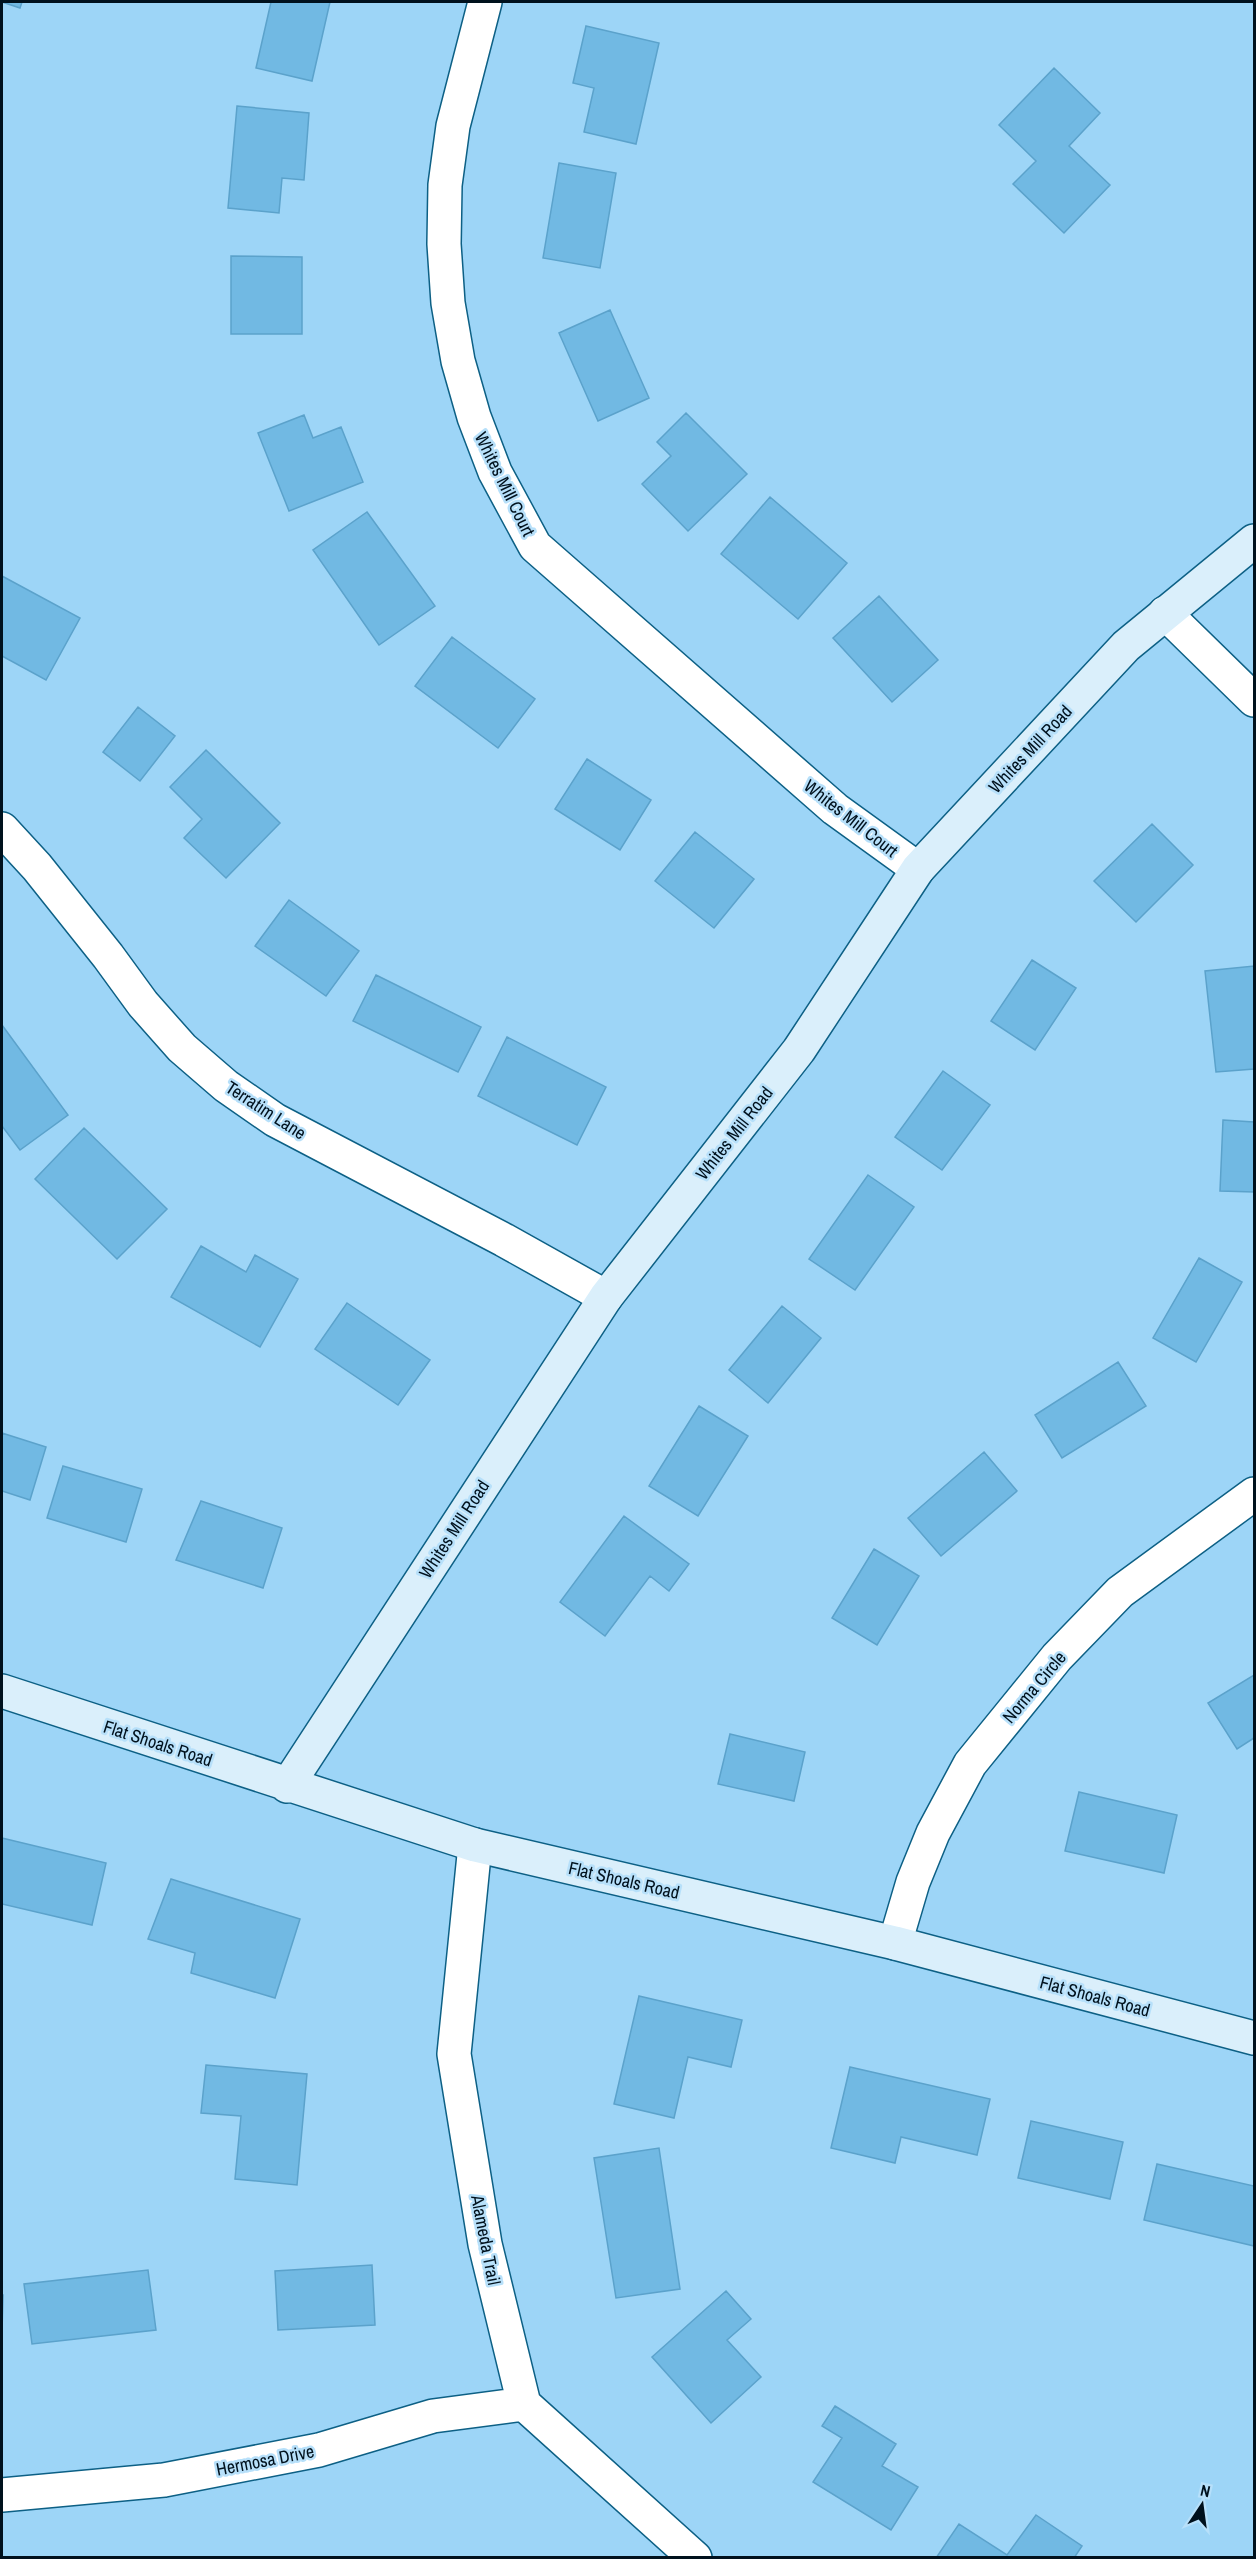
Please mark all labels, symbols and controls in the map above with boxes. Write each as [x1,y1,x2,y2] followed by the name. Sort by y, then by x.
[469,428,541,540] street label: Whites Mill Court
[983,699,1077,799] street label: Whites Mill Road
[799,773,903,863] street label: Whites Mill Court
[221,1075,311,1145] street label: Terratim Lane
[690,1081,778,1185] street label: Whites Mill Road
[413,1475,495,1583] street label: Whites Mill Road
[996,1646,1072,1728] street label: Norma Circle
[100,1714,216,1772] street label: Flat Shoals Road
[566,1855,682,1905] street label: Flat Shoals Road
[1037,1969,1153,2023] street label: Flat Shoals Road
[465,2192,507,2287] street label: Alameda Trail
[214,2438,316,2482] street label: Hermosa Drive
[1172,2475,1232,2535] north arrow
[1198,2479,1212,2502] text: N

